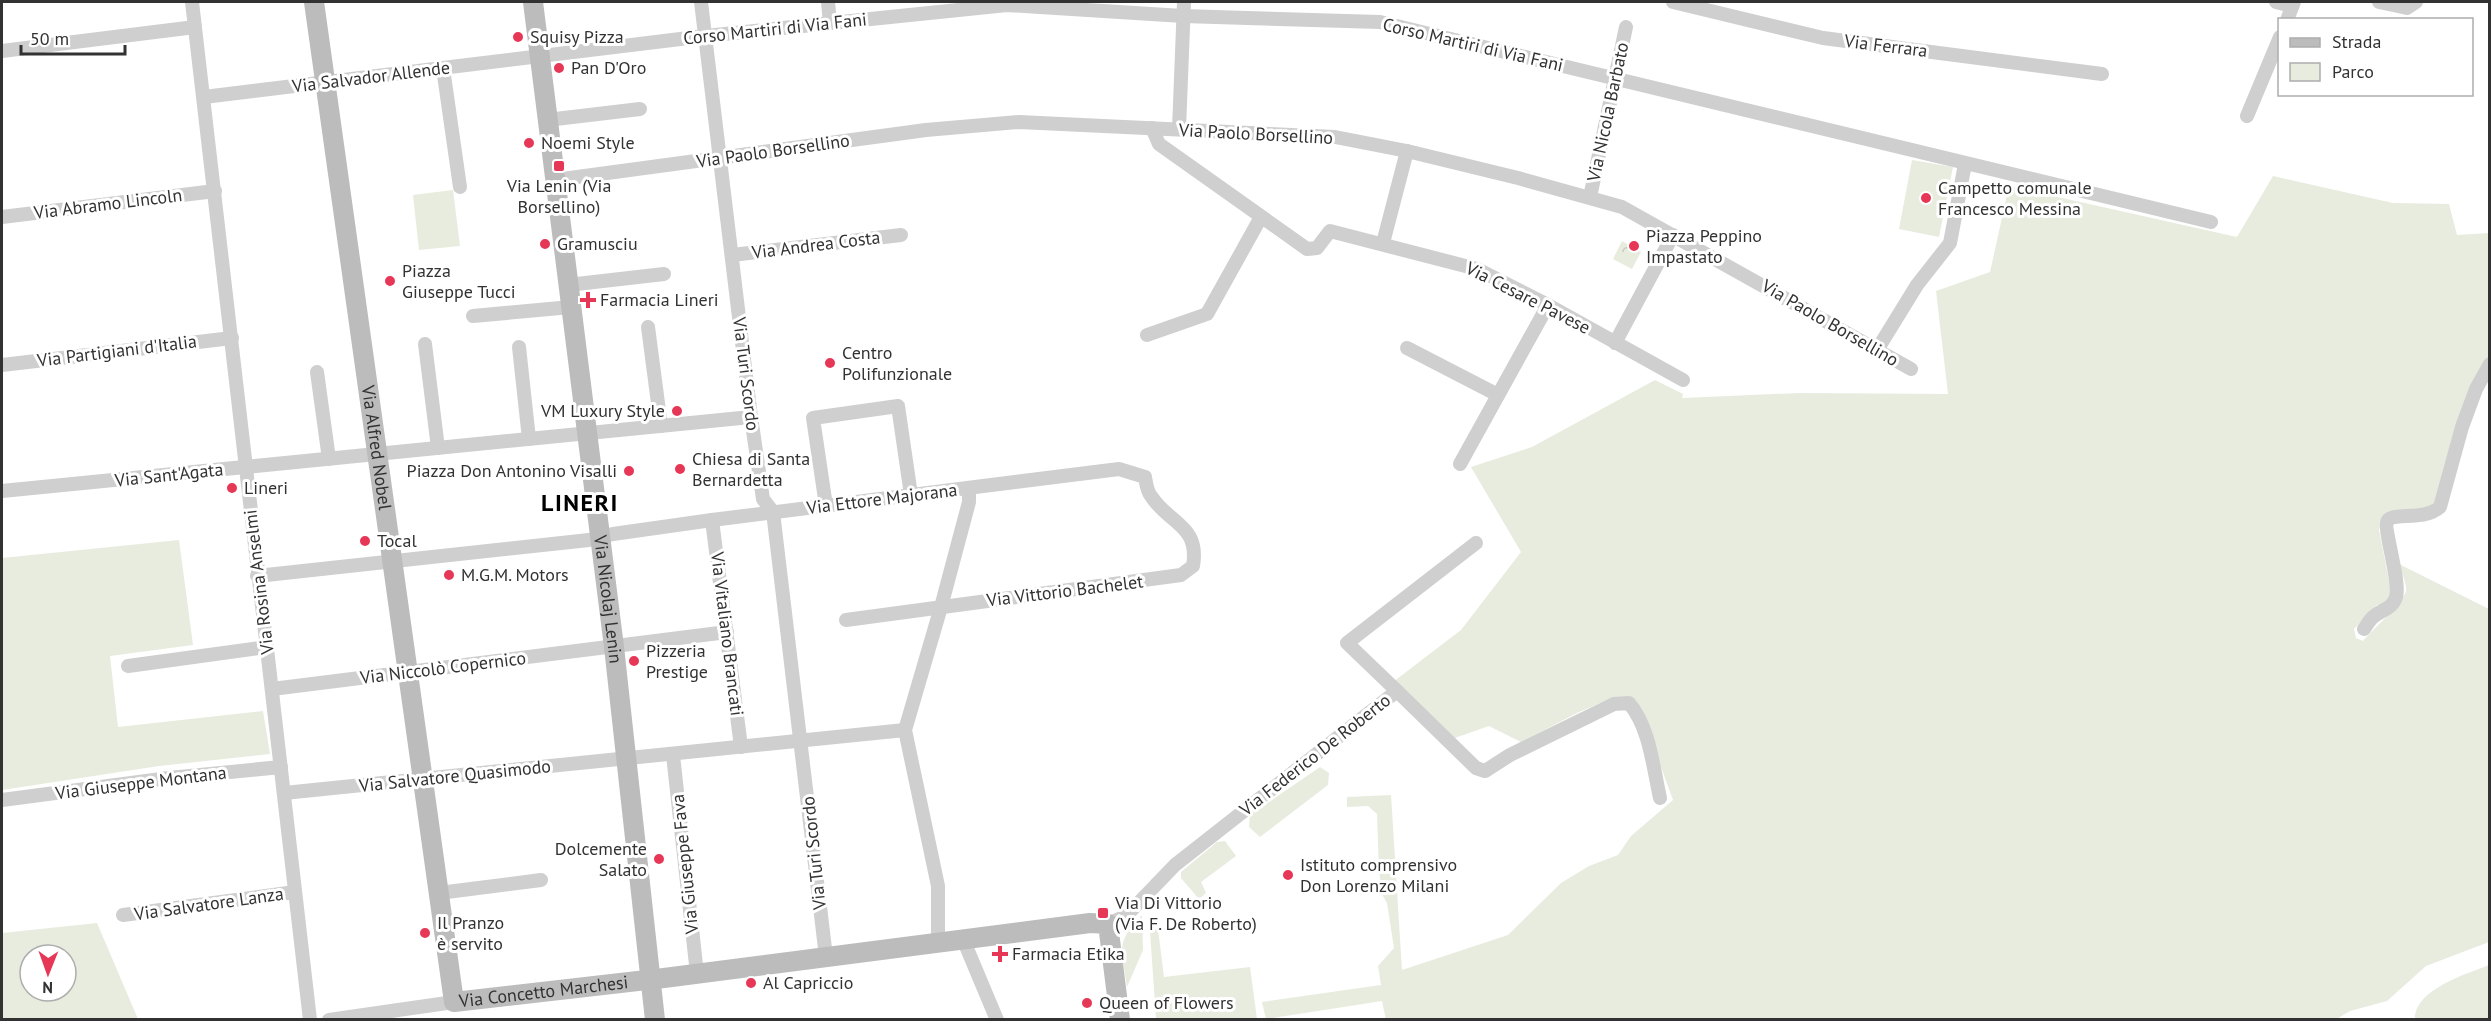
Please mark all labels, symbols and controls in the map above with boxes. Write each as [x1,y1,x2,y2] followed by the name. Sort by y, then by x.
[682,7,868,50] street label: Corso Martiri di Via Fani
[1381,13,1566,76] street label: Corso Martiri di Via Fani
[21,18,124,56] scale bar
[2278,18,2473,96] legend
[530,25,624,48] place label: Squisy Pizza
[30,27,69,50] text: 50 m
[1842,29,1929,62] street label: Via Ferrara
[511,30,525,44] marker: Squisy Pizza
[2332,30,2381,53] text: Strada
[1581,40,1634,185] street label: Via Nicola Barbato
[290,55,451,98] street label: Via Salvador Allende
[571,56,646,79] place label: Pan D'Oro
[2332,60,2374,83] text: Parco
[552,61,566,75] marker: Pan D'Oro
[1177,118,1334,149] street label: Via Paolo Borsellino
[694,128,851,173] street label: Via Paolo Borsellino
[541,131,635,154] place label: Noemi Style
[522,136,536,150] marker: Noemi Style
[552,159,566,173] marker: Via Lenin (Via Borsellino)
[506,174,611,218] place label: Via Lenin (Via Borsellino)
[1938,176,2092,220] place label: Campetto comunale Francesco Messina
[32,183,183,224] street label: Via Abramo Lincoln
[1919,191,1933,205] marker: Campetto comunale Francesco Messina
[1646,224,1762,268] place label: Piazza Peppino Impastato
[749,225,881,264] street label: Via Andrea Costa
[557,232,638,255] place label: Gramusciu
[538,237,552,251] marker: Gramusciu
[1627,239,1641,253] marker: Piazza Peppino Impastato
[1461,256,1594,339] street label: Via Cesare Pavese
[402,259,516,303] place label: Piazza Giuseppe Tucci
[383,274,397,288] marker: Piazza Giuseppe Tucci
[1757,274,1903,371] street label: Via Paolo Borsellino
[600,288,719,311] place label: Farmacia Lineri
[581,293,595,307] marker: Farmacia Lineri
[728,315,765,432] street label: Via Turi Scordo
[35,329,198,372] street label: Via Partigiani d'Italia
[842,341,952,385] place label: Centro Polifunzionale
[823,356,837,370] marker: Centro Polifunzionale
[357,383,397,512] street label: Via Alfred Nobel
[540,399,665,422] place label: VM Luxury Style
[670,404,684,418] marker: VM Luxury Style
[692,447,810,491] place label: Chiesa di Santa Bernardetta
[113,457,224,492] street label: Via Sant'Agata
[407,459,617,482] place label: Piazza Don Antonino Visalli
[673,462,687,476] marker: Chiesa di Santa Bernardetta
[622,464,636,478] marker: Piazza Don Antonino Visalli
[244,476,288,499] place label: Lineri
[804,478,959,519] street label: Via Ettore Majorana
[225,481,239,495] marker: Lineri
[541,487,619,518] district label: LINERI
[238,508,279,657] street label: Via Rosina Anselmi
[377,529,417,552] place label: Tocal
[589,533,628,664] street label: Via Nicolaj Lenin
[358,534,372,548] marker: Tocal
[706,550,749,717] street label: Via Vitaliano Brancati
[461,563,569,586] place label: M.G.M. Motors
[442,568,456,582] marker: M.G.M. Motors
[984,569,1144,612] street label: Via Vittorio Bachelet
[646,639,708,683] place label: Pizzeria Prestige
[358,646,527,689] street label: Via Niccolò Copernico
[627,654,641,668] marker: Pizzeria Prestige
[1234,688,1395,821] street label: Via Federico De Roberto
[357,754,552,797] street label: Via Salvatore Quasimodo
[53,761,228,805] street label: Via Giuseppe Montana
[666,793,703,936] street label: Via Giuseppe Fava
[796,795,831,912] street label: Via Turi Scordo
[555,837,647,881] place label: Dolcemente Salato
[652,852,666,866] marker: Dolcemente Salato
[1300,853,1457,897] place label: Istituto comprensivo Don Lorenzo Milani
[1281,868,1295,882] marker: Istituto comprensivo Don Lorenzo Milani
[132,882,285,926] street label: Via Salvatore Lanza
[1114,891,1257,935] place label: Via Di Vittorio (Via F. De Roberto)
[1096,906,1110,920] marker: Via Di Vittorio (Via F. De Roberto)
[437,911,504,955] place label: Il Pranzo è servito
[418,926,432,940] marker: Il Pranzo è servito
[1012,942,1125,965] place label: Farmacia Etika
[18,943,78,1003] north arrow
[993,947,1007,961] marker: Farmacia Etika
[457,970,629,1012] street label: Via Concetto Marchesi
[763,971,853,994] place label: Al Capriccio
[744,976,758,990] marker: Al Capriccio
[42,978,53,998] text: N
[1099,991,1234,1014] place label: Queen of Flowers
[1080,996,1094,1010] marker: Queen of Flowers

